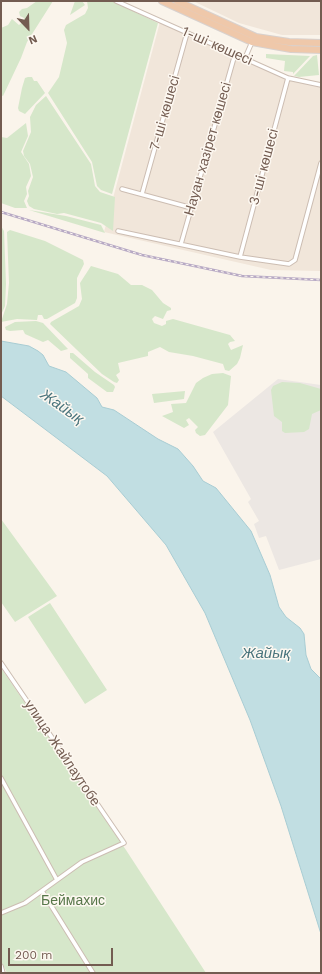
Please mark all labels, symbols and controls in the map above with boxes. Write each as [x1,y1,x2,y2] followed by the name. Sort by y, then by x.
[8,8,48,48] north arrow
[179,23,255,69] street label: 1-шi көшесі
[27,32,39,47] text: N
[146,74,184,152] street label: 7-шi көшесі
[181,80,235,218] street label: Науан хазірет көшесі
[246,127,282,207] street label: 3-шi көшесі
[37,386,87,428] water label: Жайық
[242,645,290,663] water label: Жайық
[20,697,104,809] street label: улица Жайлаутобе
[41,893,105,909] park label: Беймахис
[10,940,115,966] scale bar
[15,948,52,962] text: 200 m

